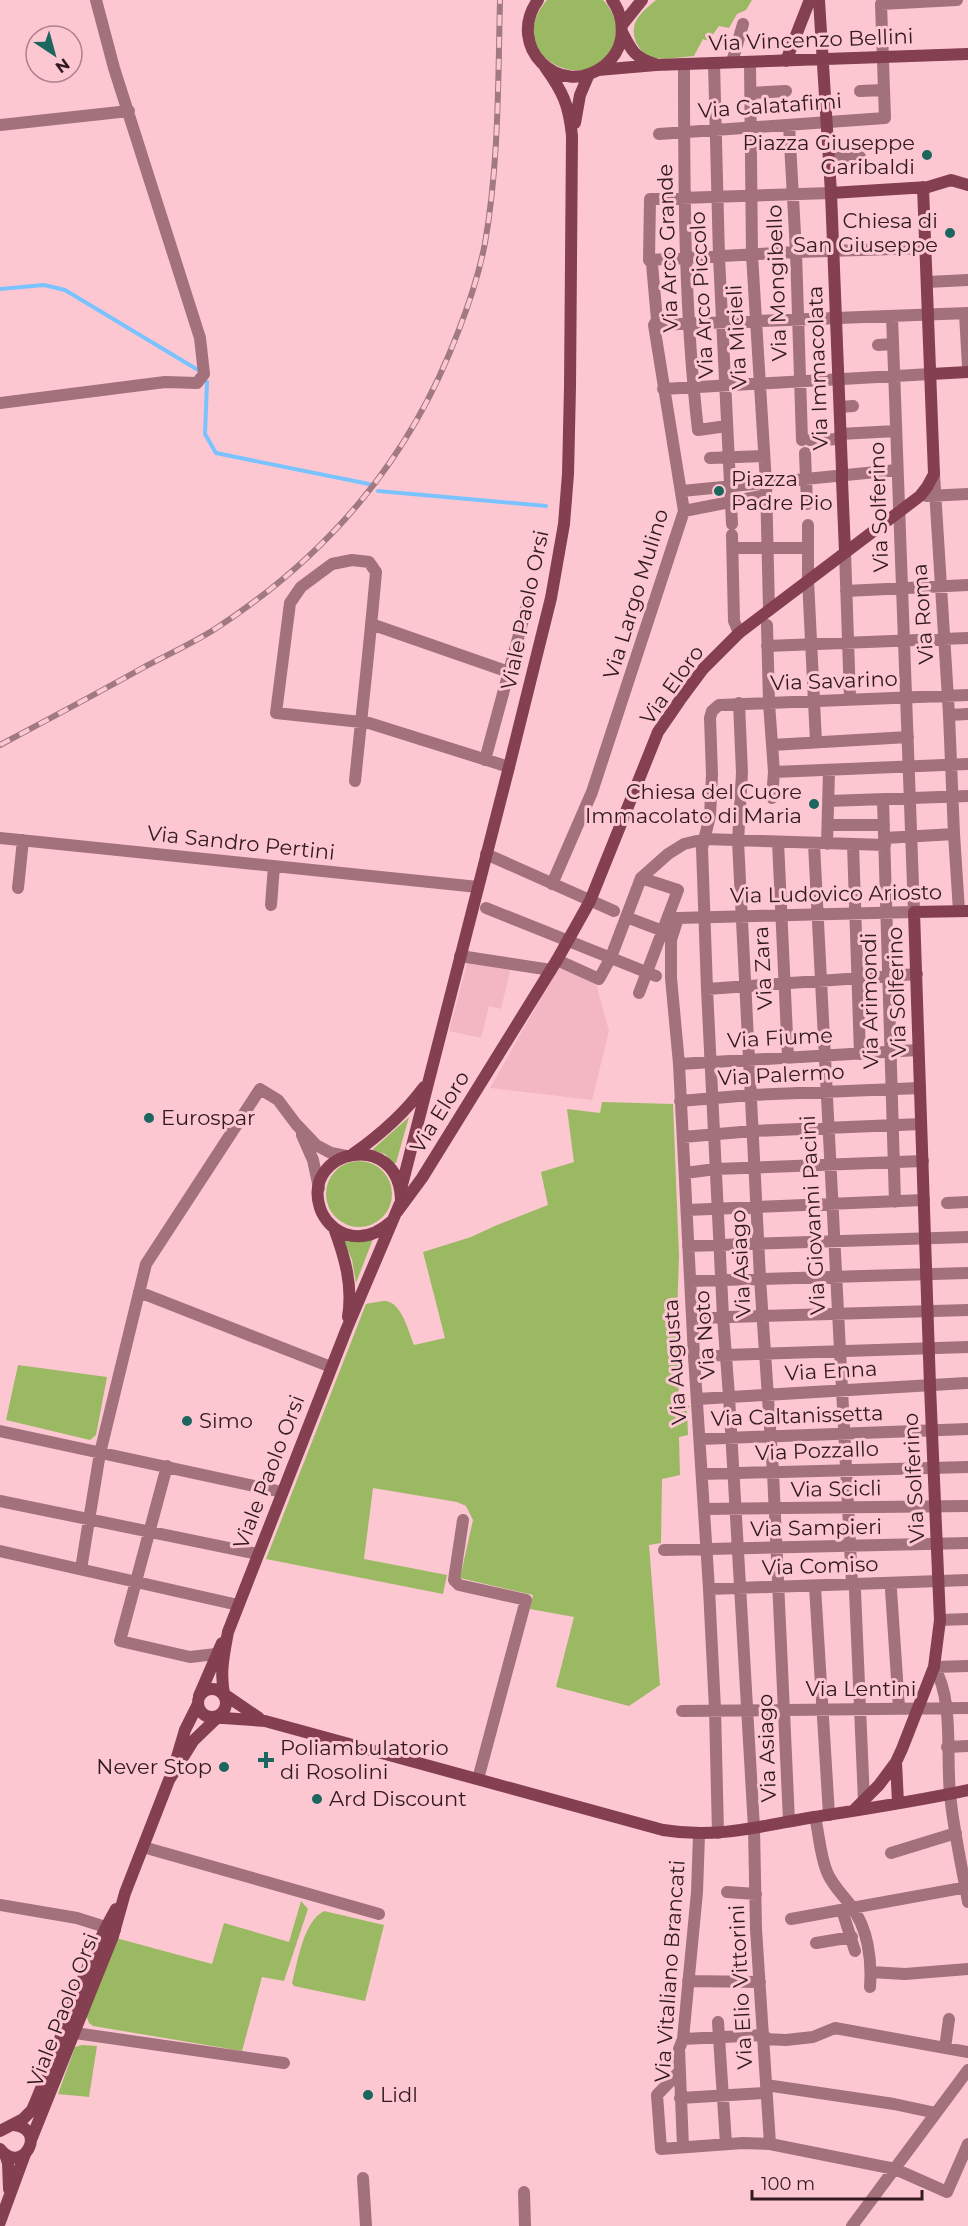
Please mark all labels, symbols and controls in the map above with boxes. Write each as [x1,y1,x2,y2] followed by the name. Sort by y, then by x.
[708,23,914,56] street label: Via Vincenzo Bellini
[24,24,84,84] north arrow
[52,54,73,77] text: N
[697,88,843,123] street label: Via Calatafimi
[742,130,915,179] place label: Piazza Giuseppe Garibaldi
[920,148,934,162] marker: Piazza Giuseppe Garibaldi
[652,163,683,333] street label: Via Arco Grande
[761,204,792,362] street label: Via Mongibello
[793,208,938,257] place label: Chiesa di San Giuseppe
[685,211,718,379] street label: Via Arco Piccolo
[943,226,957,240] marker: Chiesa di San Giuseppe
[721,284,752,390] street label: Via Micieli
[802,285,833,451] street label: Via Immacolata
[864,441,893,573] street label: Via Solferino
[731,466,833,515] place label: Piazza Padre Pio
[712,484,726,498] marker: Piazza Padre Pio
[598,506,673,682] street label: Via Largo Mulino
[495,528,554,692] street label: Viale Paolo Orsi
[907,563,938,665] street label: Via Roma
[634,640,709,729] street label: Via Eloro
[770,666,898,695] street label: Via Savarino
[585,779,802,828] place label: Chiesa del Cuore Immacolato di Maria
[807,797,821,811] marker: Chiesa del Cuore Immacolato di Maria
[146,820,336,865] street label: Via Sandro Pertini
[730,879,942,908] street label: Via Ludovico Ariosto
[748,925,777,1011] street label: Via Zara
[882,926,911,1058] street label: Via Solferino
[856,933,883,1069] street label: Via Arimondi
[726,1022,833,1053] street label: Via Fiume
[717,1059,845,1090] street label: Via Palermo
[405,1066,475,1157] street label: Via Eloro
[161,1105,256,1130] place label: Eurospar
[142,1111,156,1125] marker: Eurospar
[795,1115,830,1315] street label: Via Giovanni Pacini
[725,1209,756,1319] street label: Via Asiago
[689,1290,720,1380] street label: Via Noto
[658,1298,691,1426] street label: Via Augusta
[784,1356,878,1385] street label: Via Enna
[228,1391,309,1552] street label: Viale Paolo Orsi
[710,1400,884,1431] street label: Via Caltanissetta
[199,1408,253,1433] place label: Simo
[898,1412,929,1544] street label: Via Solferino
[180,1414,194,1428] marker: Simo
[755,1436,879,1465] street label: Via Pozzallo
[790,1475,882,1502] street label: Via Scicli
[750,1514,882,1541] street label: Via Sampieri
[761,1551,879,1580] street label: Via Comiso
[806,1676,916,1701] street label: Via Lentini
[752,1693,781,1803] street label: Via Asiago
[280,1735,449,1784] place label: Poliambulatorio di Rosolini
[257,1751,275,1769] marker: Poliambulatorio di Rosolini
[96,1754,212,1779] place label: Never Stop
[217,1760,231,1774] marker: Never Stop
[329,1786,467,1811] place label: Ard Discount
[310,1792,324,1806] marker: Ard Discount
[649,1859,690,2083] street label: Via Vitaliano Brancati
[724,1904,757,2070] street label: Via Elio Vittorini
[22,1929,103,2090] street label: Viale Paolo Orsi
[380,2082,418,2107] place label: Lidl
[361,2088,375,2102] marker: Lidl
[752,2163,922,2201] scale bar
[761,2173,815,2195] text: 100 m

